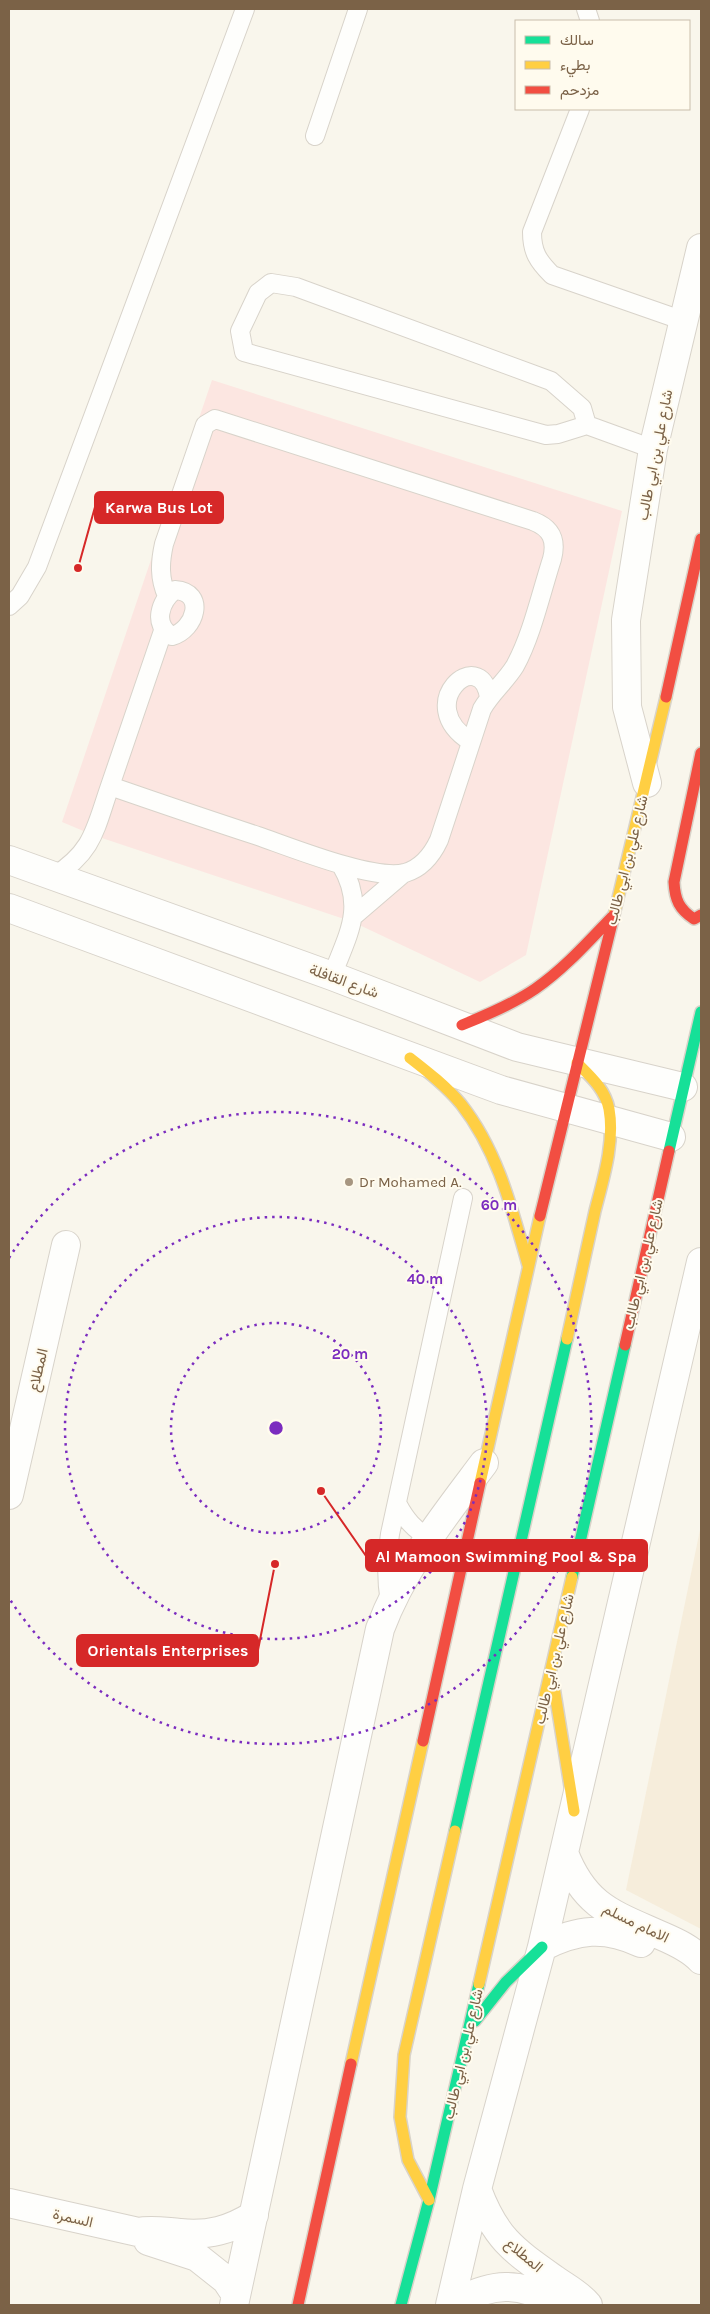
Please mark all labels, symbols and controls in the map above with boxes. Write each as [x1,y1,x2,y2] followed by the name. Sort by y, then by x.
[515,20,690,110] legend
[560,31,594,49] text: سالك
[560,56,590,78] text: بطيء
[560,81,599,100] text: مزدحم
[633,388,680,523] street label: شارع علي بن ابي طالب
[95,492,223,523] callout: Karwa Bus Lot
[105,498,213,517] text: Karwa Bus Lot
[602,793,656,928] street label: شارع علي بن ابي طالب
[306,960,381,1004] street label: شارع القافلة
[359,1173,462,1191] place label: Dr Mohamed A.
[343,1176,355,1188] marker: Dr Mohamed A.
[481,1196,517,1214] text: 60 m
[619,1197,671,1332] street label: شارع علي بن ابي طالب
[407,1270,443,1288] text: 40 m
[332,1345,368,1363] text: 20 m
[24,1346,54,1394] street label: المطلاع
[267,1419,285,1437] centre of rings
[366,1540,647,1571] callout: Al Mamoon Swimming Pool & Spa
[375,1547,637,1566] text: Al Mamoon Swimming Pool & Spa
[530,1592,582,1727] street label: شارع علي بن ابي طالب
[77,1635,258,1666] callout: Orientals Enterprises
[88,1641,249,1660] text: Orientals Enterprises
[600,1899,672,1948] street label: الامام مسلم
[439,1987,491,2122] street label: شارع علي بن ابي طالب
[51,2205,95,2231] street label: السمرة
[500,2234,547,2278] street label: المطلاع

